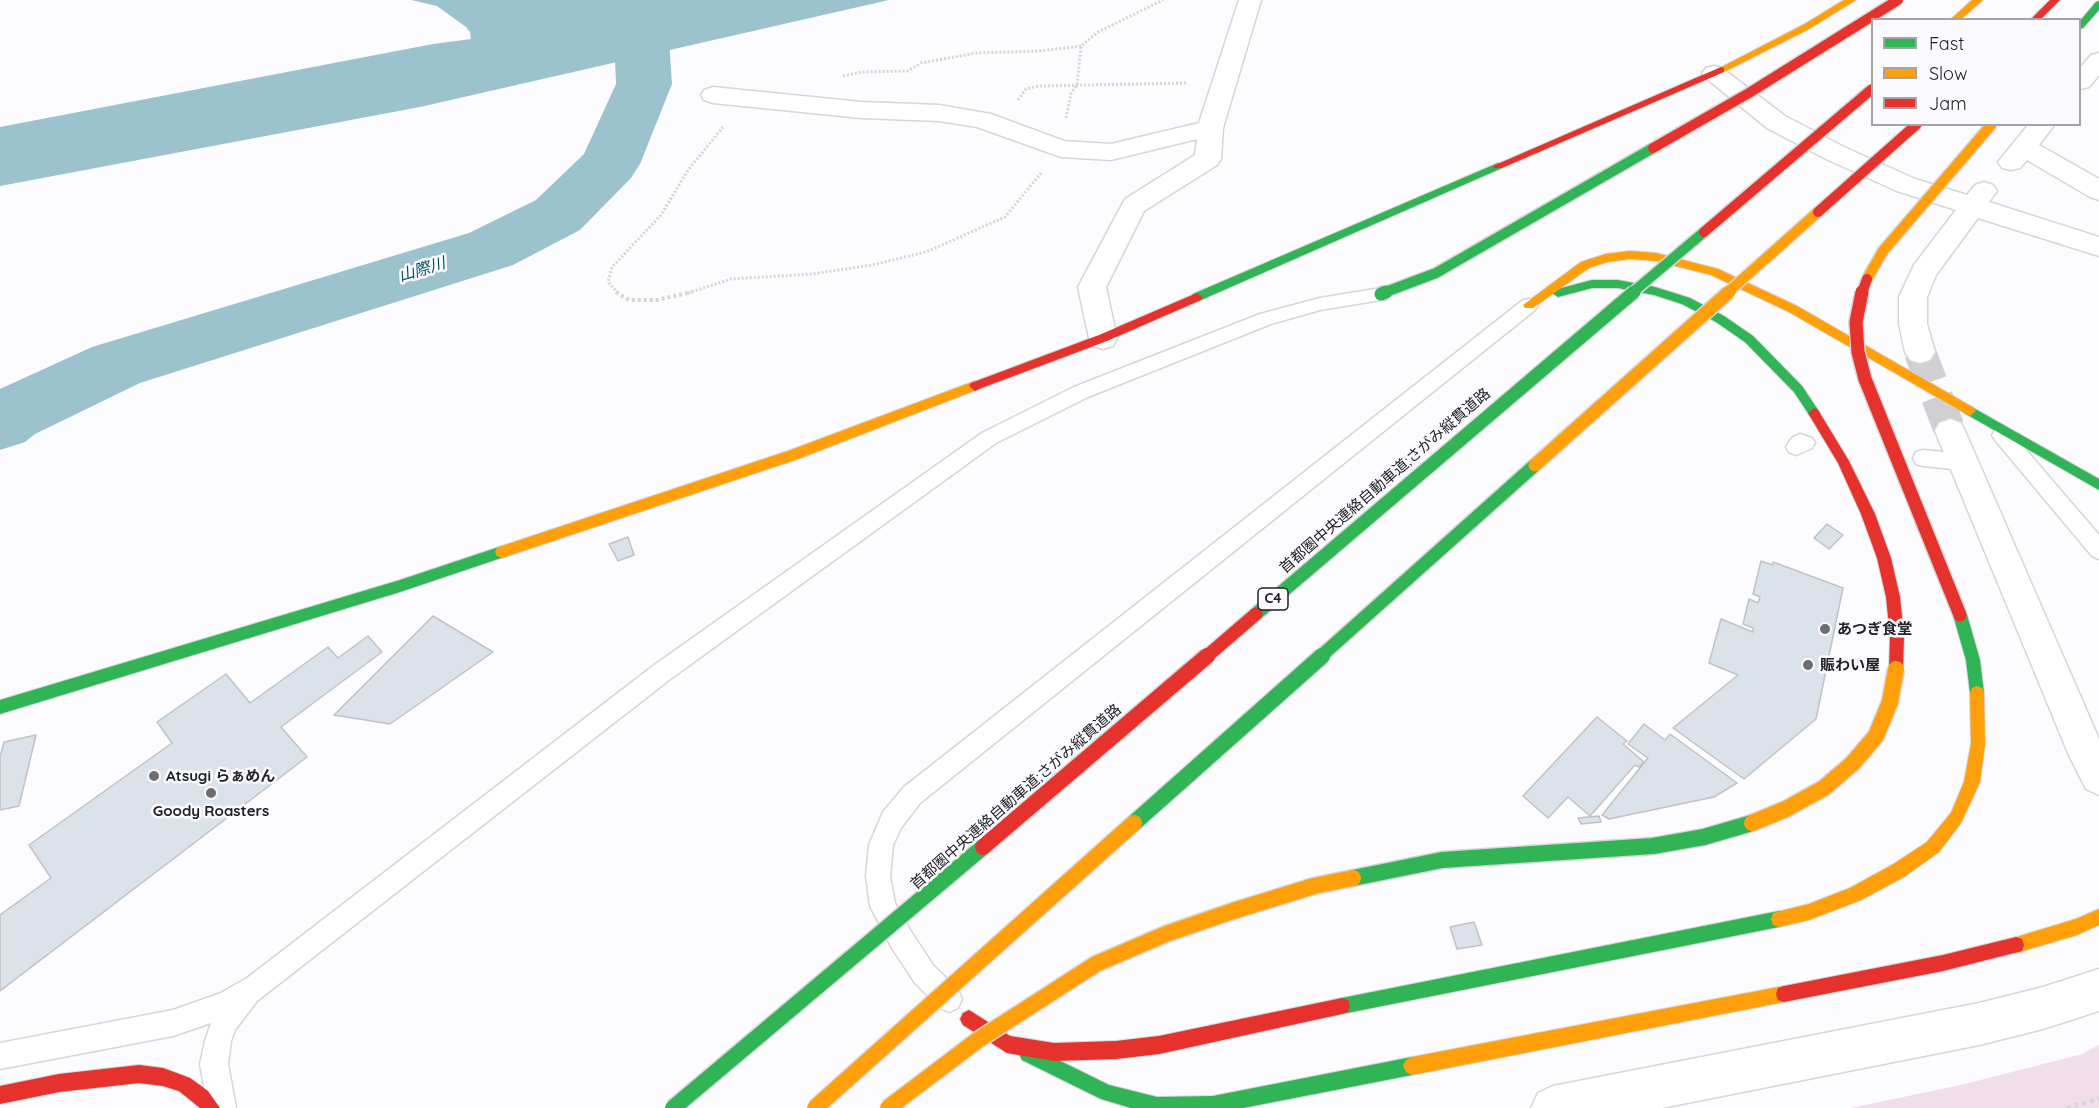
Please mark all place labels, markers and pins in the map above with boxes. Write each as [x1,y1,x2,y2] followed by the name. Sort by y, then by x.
[1837,620,1912,638] place label: あつぎ食堂
[1818,622,1832,636] marker: あつぎ食堂
[1820,656,1880,674] place label: 賑わい屋
[1801,658,1815,672] marker: 賑わい屋
[166,767,275,785] place label: Atsugi らぁめん
[147,769,161,783] marker: Atsugi らぁめん
[204,786,218,800] marker: Goody Roasters
[153,802,269,820] place label: Goody Roasters

